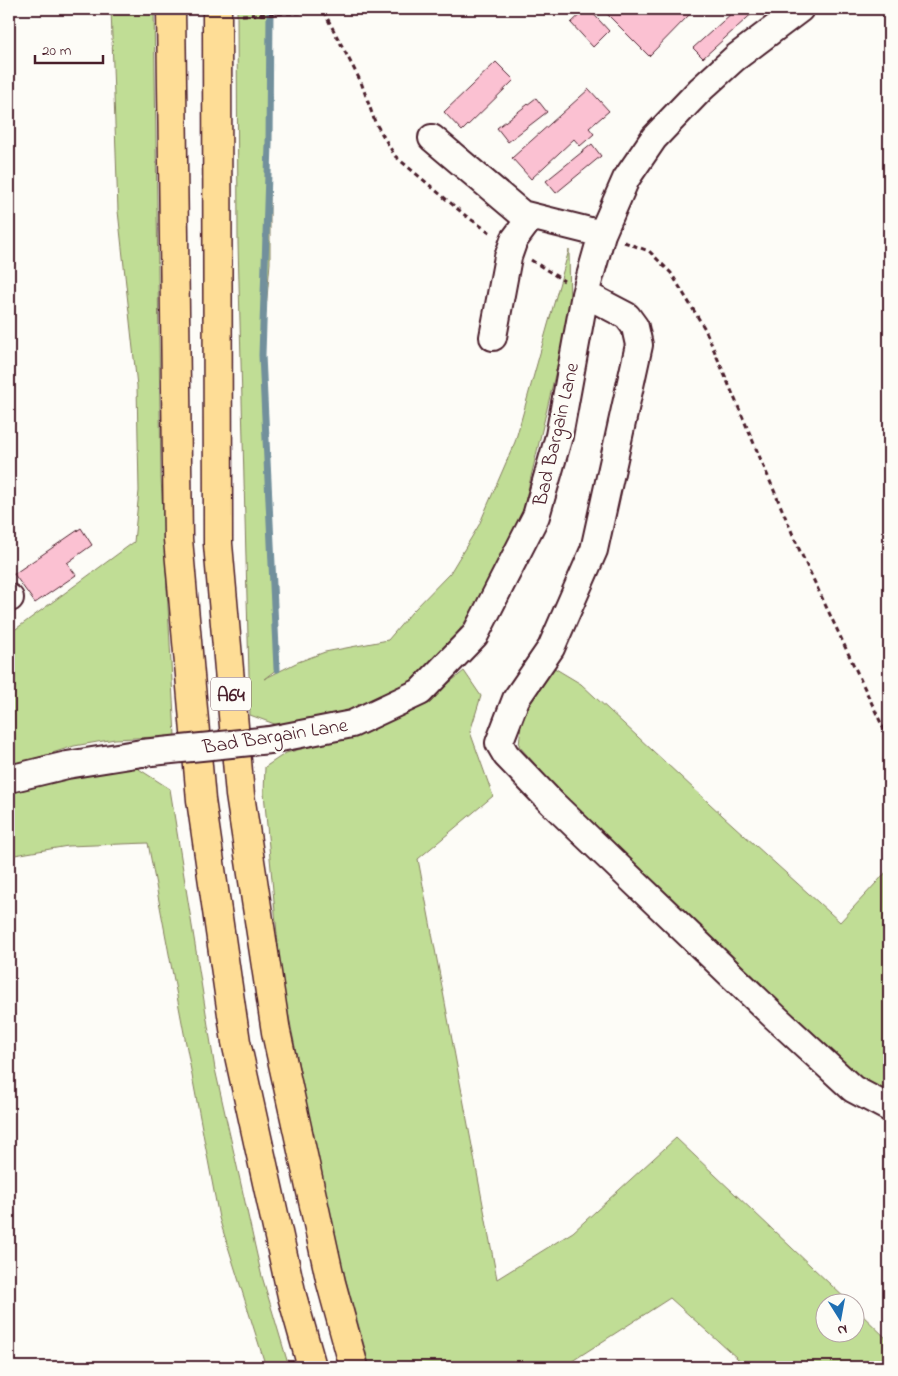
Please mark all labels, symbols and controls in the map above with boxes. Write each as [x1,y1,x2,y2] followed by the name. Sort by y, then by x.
[35,32,102,64] scale bar
[42,40,72,62] text: 20 m
[527,360,589,510] street label: Bad Bargain Lane
[211,678,251,711] road number: A64
[200,712,350,764] street label: Bad Bargain Lane
[816,1294,866,1344] north arrow
[836,1318,849,1340] text: N

